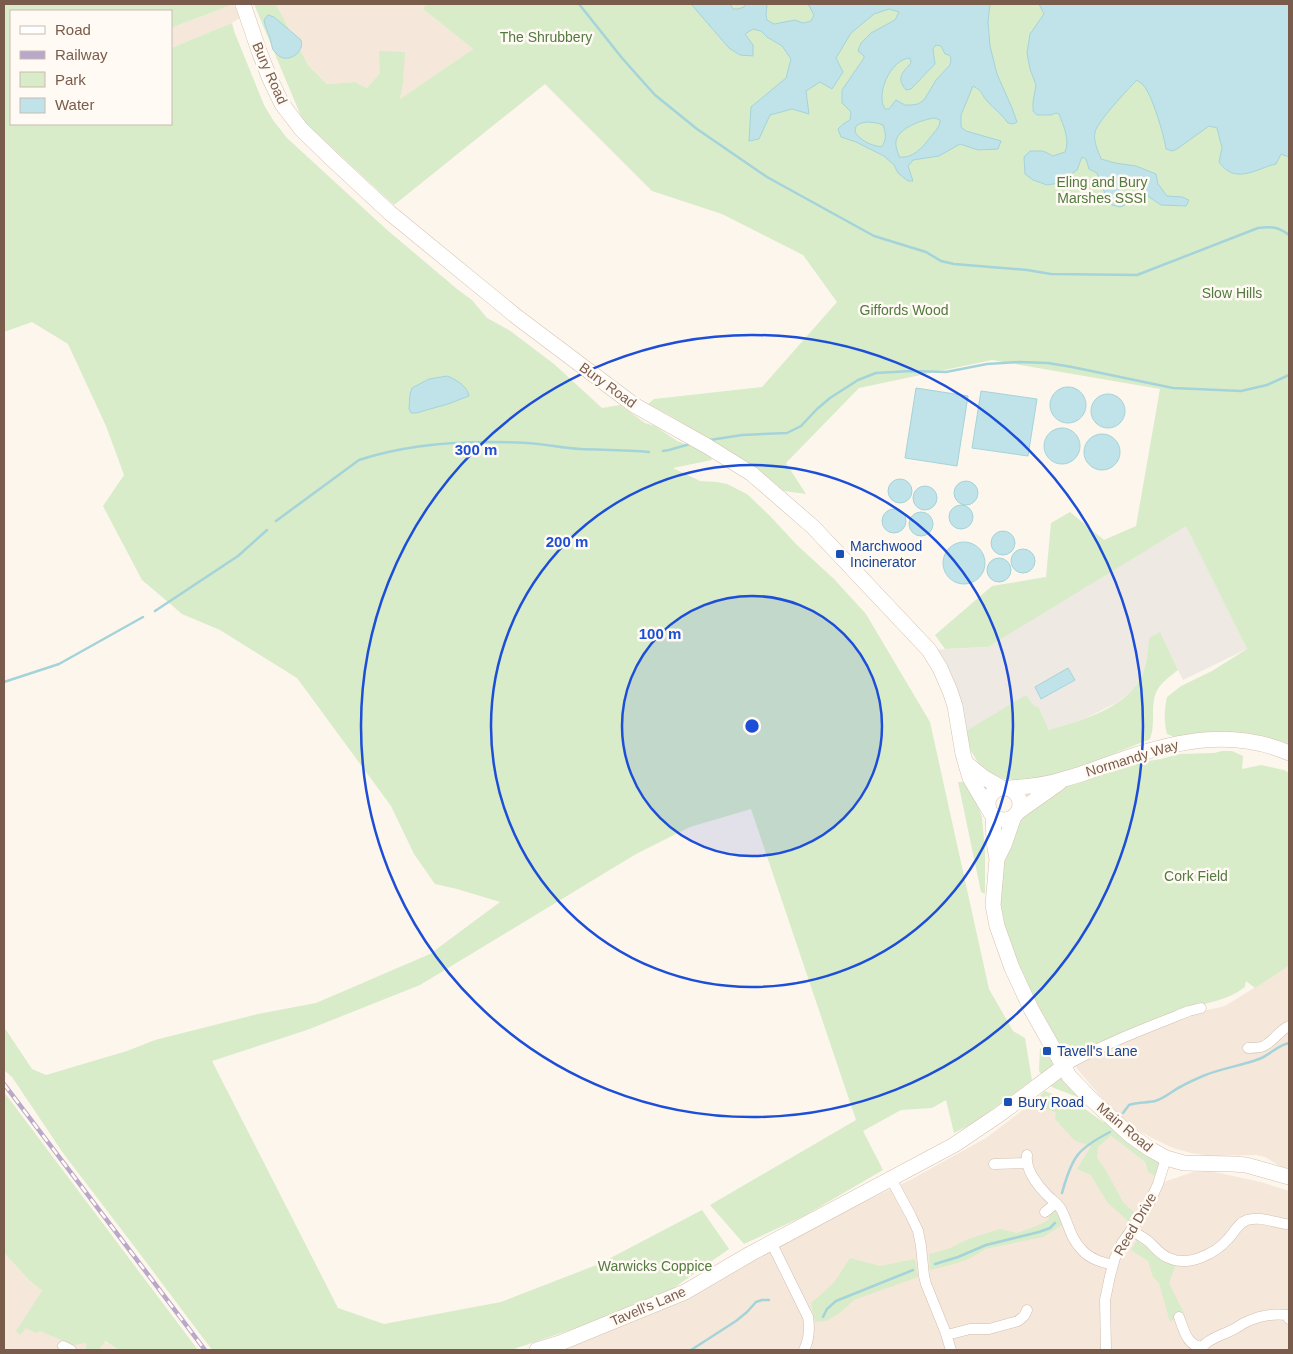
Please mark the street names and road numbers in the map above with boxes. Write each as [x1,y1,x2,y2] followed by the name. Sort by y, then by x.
[249,40,291,106] street label: Bury Road
[577,359,639,411] street label: Bury Road
[1084,736,1180,780] street label: Normandy Way
[1094,1099,1156,1155] street label: Main Road
[1111,1189,1160,1258] street label: Reed Drive
[608,1283,688,1329] street label: Tavell's Lane

